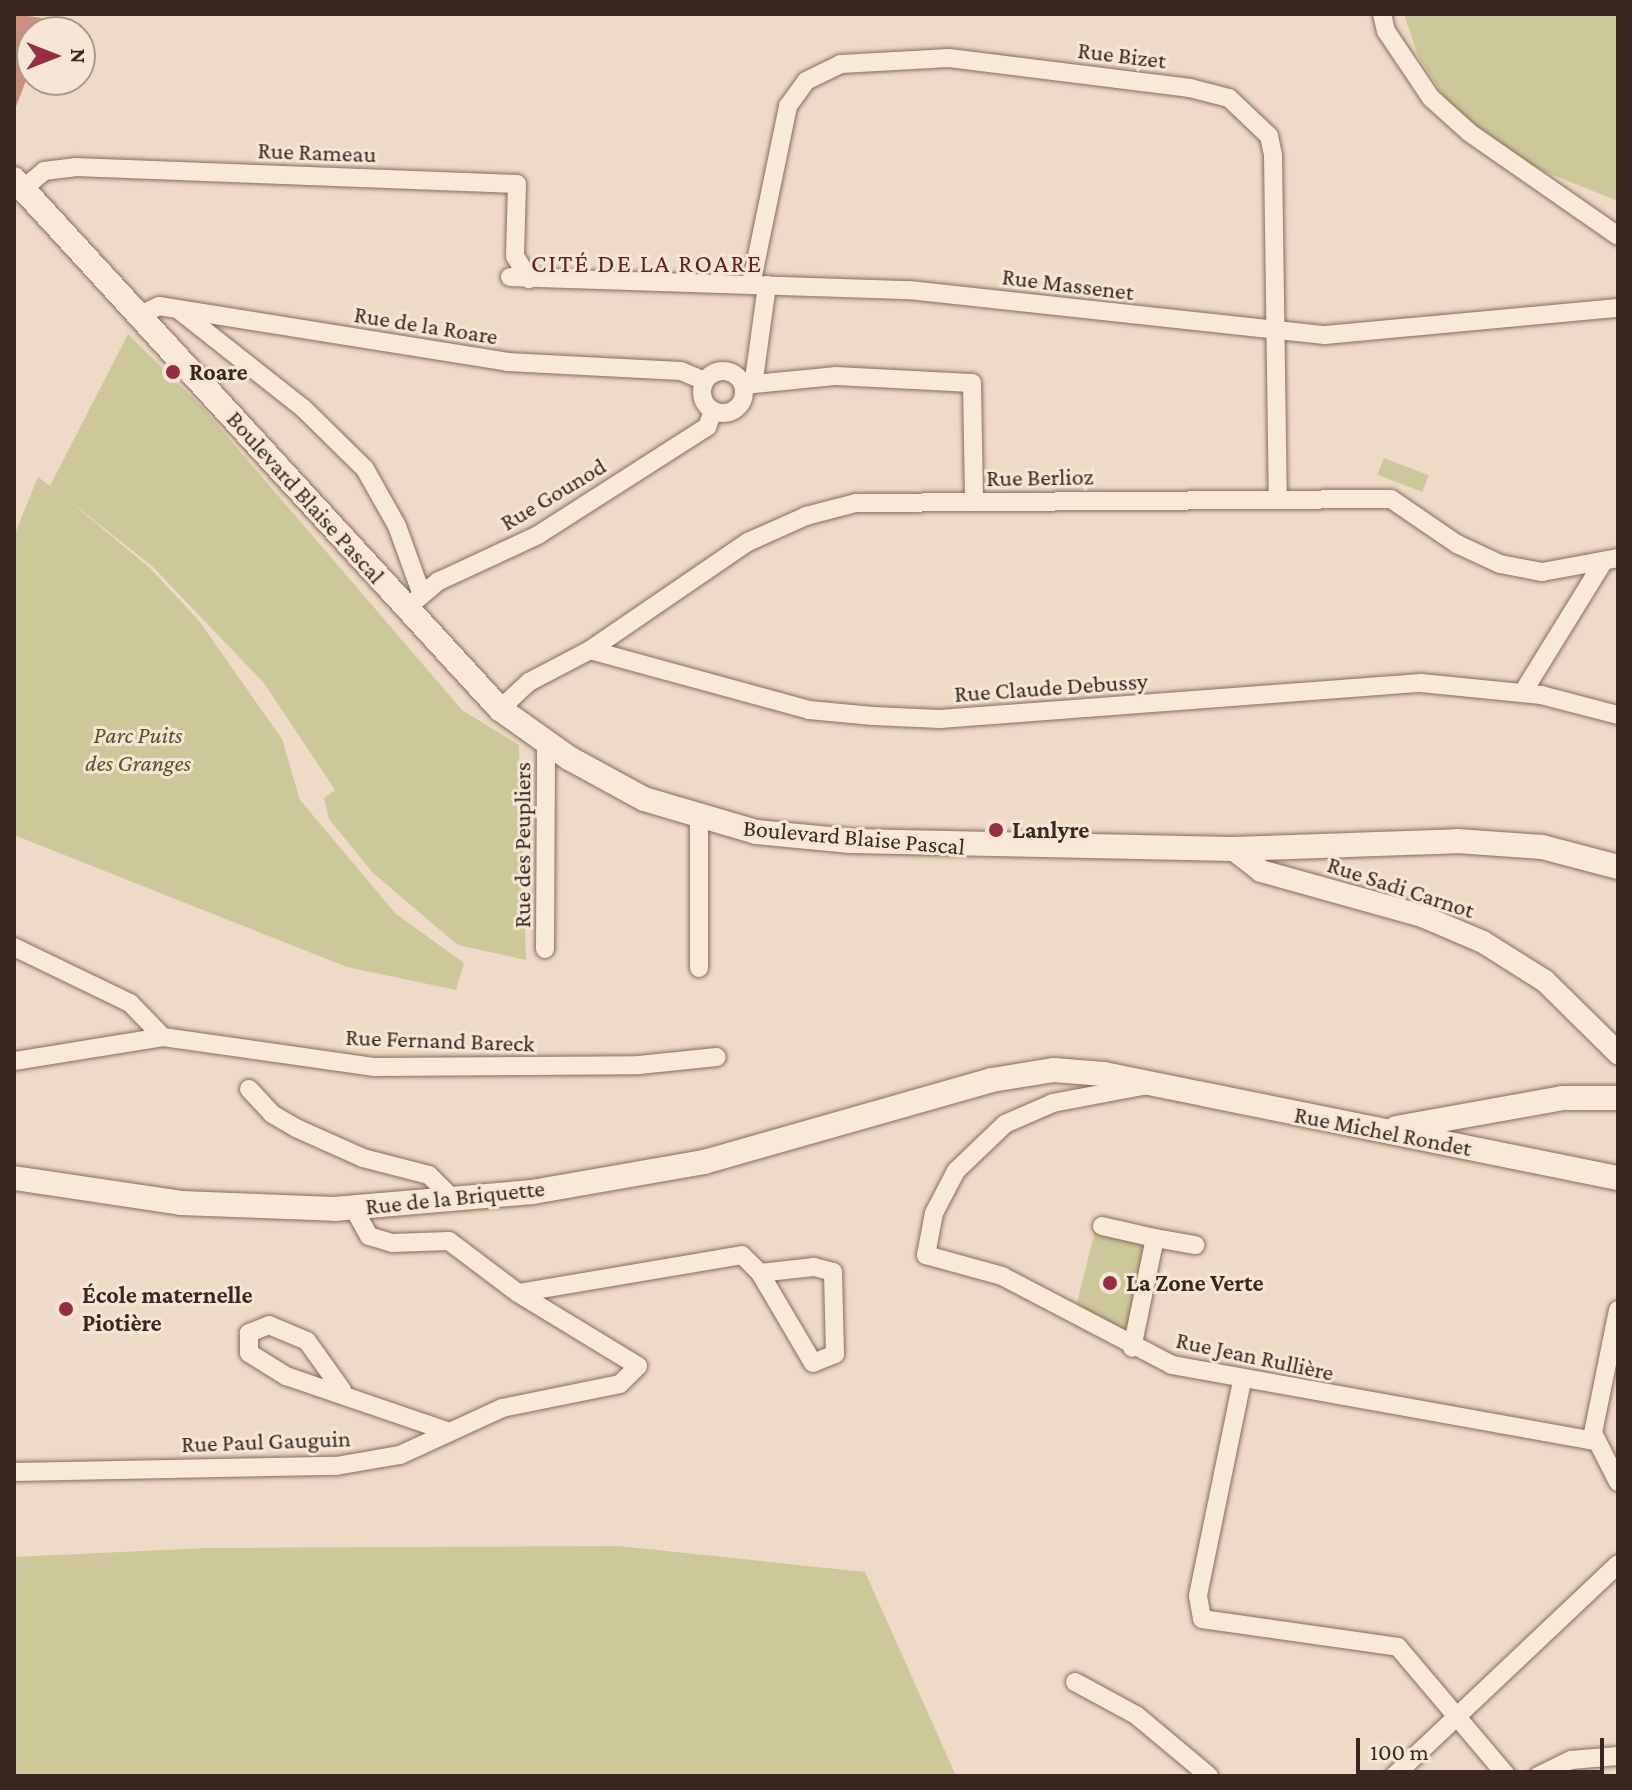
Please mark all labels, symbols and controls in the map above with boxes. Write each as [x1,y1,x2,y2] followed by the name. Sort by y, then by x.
[16,16,96,96] north arrow
[1076,35,1168,75] street label: Rue Bizet
[66,49,91,64] text: N
[257,136,377,168] street label: Rue Rameau
[531,248,763,280] district label: CITÉ DE LA ROARE
[1000,262,1136,306] street label: Rue Massenet
[352,299,500,351] street label: Rue de la Roare
[189,358,248,386] place label: Roare
[164,363,182,381] marker: Roare
[221,405,391,589] street label: Boulevard Blaise Pascal
[495,451,611,537] street label: Rue Gounod
[986,462,1094,492] street label: Rue Berlioz
[953,666,1149,708] street label: Rue Claude Debussy
[85,721,191,777] park label: Parc Puits des Granges
[508,762,536,928] street label: Rue des Peupliers
[742,813,966,861] street label: Boulevard Blaise Pascal
[1012,816,1089,844] place label: Lanlyre
[987,821,1005,839] marker: Lanlyre
[1324,850,1478,924] street label: Rue Sadi Carnot
[345,1022,535,1058] street label: Rue Fernand Bareck
[1292,1100,1474,1162] street label: Rue Michel Rondet
[364,1173,546,1221] street label: Rue de la Briquette
[1126,1269,1264,1297] place label: La Zone Verte
[1101,1274,1119,1292] marker: La Zone Verte
[82,1281,253,1337] place label: École maternelle Piotière
[57,1300,75,1318] marker: École maternelle Piotière
[1173,1325,1337,1387] street label: Rue Jean Rullière
[181,1424,351,1458] street label: Rue Paul Gauguin
[1360,1722,1608,1772] scale bar
[1370,1738,1429,1765] text: 100 m

